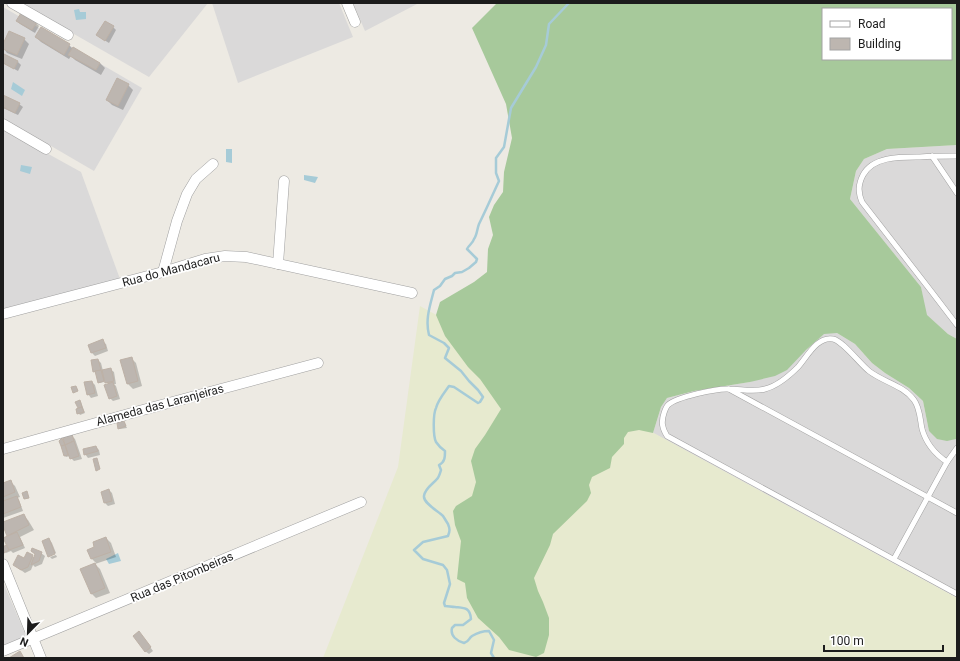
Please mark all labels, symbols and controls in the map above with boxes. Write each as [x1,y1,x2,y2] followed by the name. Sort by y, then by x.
[822,8,952,60] legend
[858,17,886,31] text: Road
[858,37,901,51] text: Building
[121,250,221,290] street label: Rua do Mandacaru
[95,381,225,429] street label: Alameda das Laranjeiras
[129,549,235,605] street label: Rua das Pitombeiras
[8,613,48,653] north arrow
[824,627,943,653] scale bar
[18,634,30,649] text: N
[830,634,864,648] text: 100 m

